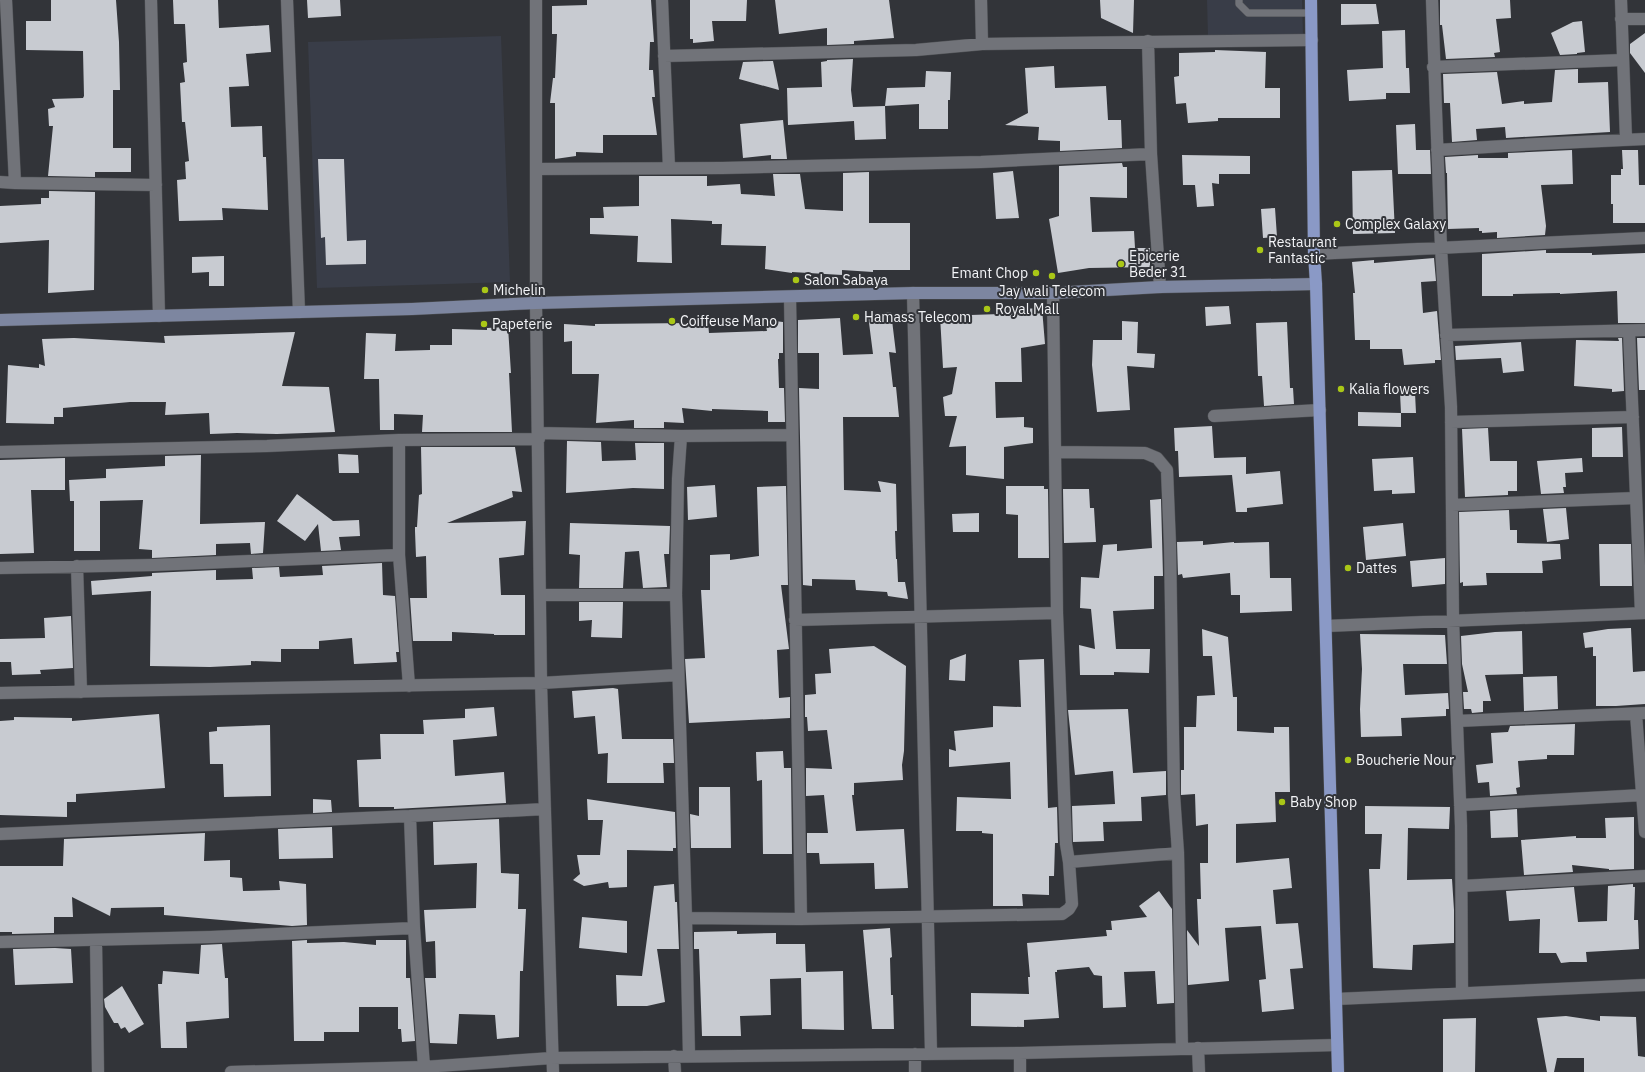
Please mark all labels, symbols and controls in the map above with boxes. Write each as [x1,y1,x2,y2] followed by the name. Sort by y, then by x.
[1345,215,1446,233] place label: Complex Galaxy
[1332,219,1342,229] marker: Complex Galaxy
[1268,233,1337,267] place label: Restaurant Fantastic
[1255,245,1265,255] marker: Restaurant Fantastic
[1129,247,1187,281] place label: Epicerie Beder 31
[1116,259,1126,269] marker: Epicerie Beder 31
[951,264,1028,282] place label: Emant Chop
[1031,268,1041,278] marker: Emant Chop
[804,271,888,289] place label: Salon Sabaya
[1047,271,1057,281] marker: Jay wali Telecom
[791,275,801,285] marker: Salon Sabaya
[493,281,546,299] place label: Michelin
[999,282,1105,300] place label: Jay wali Telecom
[480,285,490,295] marker: Michelin
[995,300,1059,318] place label: Royal Mall
[982,304,992,314] marker: Royal Mall
[864,308,971,326] place label: Hamass Telecom
[680,312,777,330] place label: Coiffeuse Mano
[851,312,861,322] marker: Hamass Telecom
[492,315,553,333] place label: Papeterie
[667,316,677,326] marker: Coiffeuse Mano
[479,319,489,329] marker: Papeterie
[1349,380,1430,398] place label: Kalia flowers
[1336,384,1346,394] marker: Kalia flowers
[1356,559,1397,577] place label: Dattes
[1343,563,1353,573] marker: Dattes
[1356,751,1454,769] place label: Boucherie Nour
[1343,755,1353,765] marker: Boucherie Nour
[1290,793,1357,811] place label: Baby Shop
[1277,797,1287,807] marker: Baby Shop

